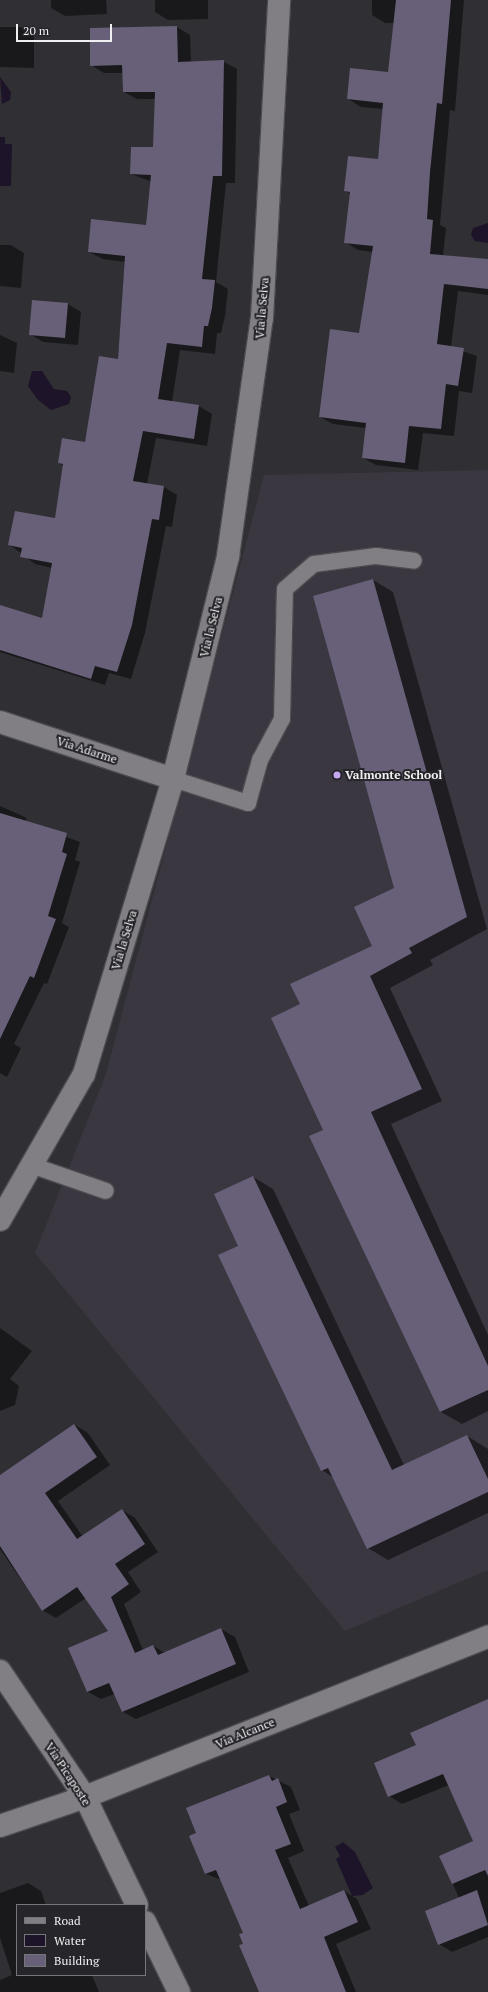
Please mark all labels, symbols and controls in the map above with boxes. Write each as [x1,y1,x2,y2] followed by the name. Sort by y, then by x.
[18,16,114,42] scale bar
[23,23,49,38] text: 20 m
[252,277,272,339] street label: Via la Selva
[197,595,225,659] street label: Via la Selva
[55,733,119,767] street label: Via Adarme
[345,768,442,782] place label: Valmonte School
[332,770,342,780] marker: Valmonte School
[108,908,140,972] street label: Via la Selva
[213,1715,277,1751] street label: Via Alcance
[42,1740,94,1808] street label: Via Picaposte
[16,1904,146,1976] legend
[54,1913,81,1928] text: Road
[54,1933,86,1948] text: Water
[54,1953,99,1968] text: Building

